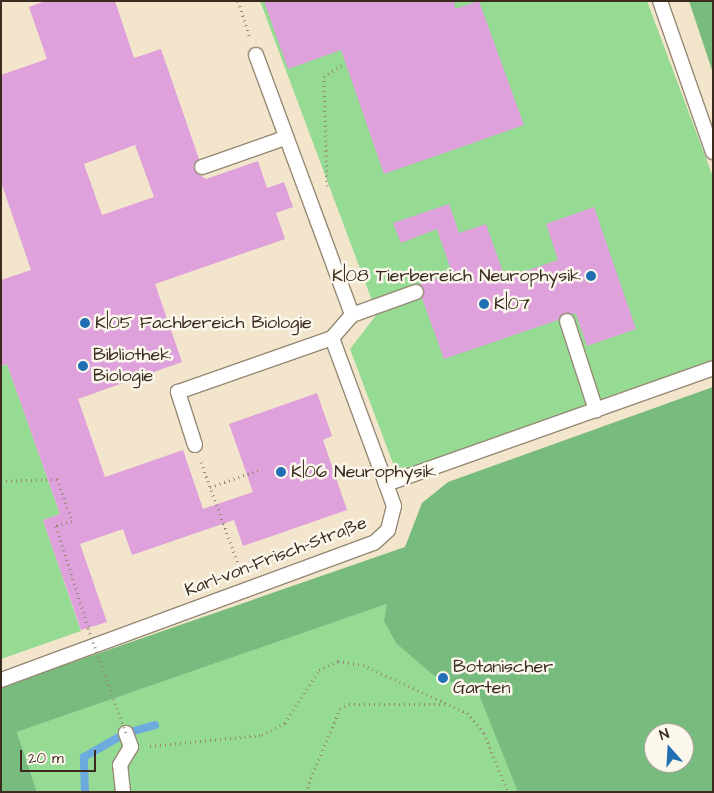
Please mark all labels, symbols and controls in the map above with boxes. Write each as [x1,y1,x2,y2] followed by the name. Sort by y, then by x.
[332,265,581,287] place label: K|08 Tierbereich Neurophysik
[585,270,597,282] marker: K|08 Tierbereich Neurophysik
[494,293,530,315] place label: K|07
[478,298,490,310] marker: K|07
[95,312,312,334] place label: K|05 Fachbereich Biologie
[79,317,91,329] marker: K|05 Fachbereich Biologie
[93,345,171,388] place label: Bibliothek Biologie
[77,360,89,372] marker: Bibliothek Biologie
[291,461,436,483] place label: K|06 Neurophysik
[275,466,287,478] marker: K|06 Neurophysik
[182,512,370,602] street label: Karl-von-Frisch-Straße
[453,657,553,700] place label: Botanischer Garten
[437,672,449,684] marker: Botanischer Garten
[644,723,694,773] north arrow
[657,724,672,746] text: N
[22,740,99,772] scale bar
[28,748,64,769] text: 20 m

